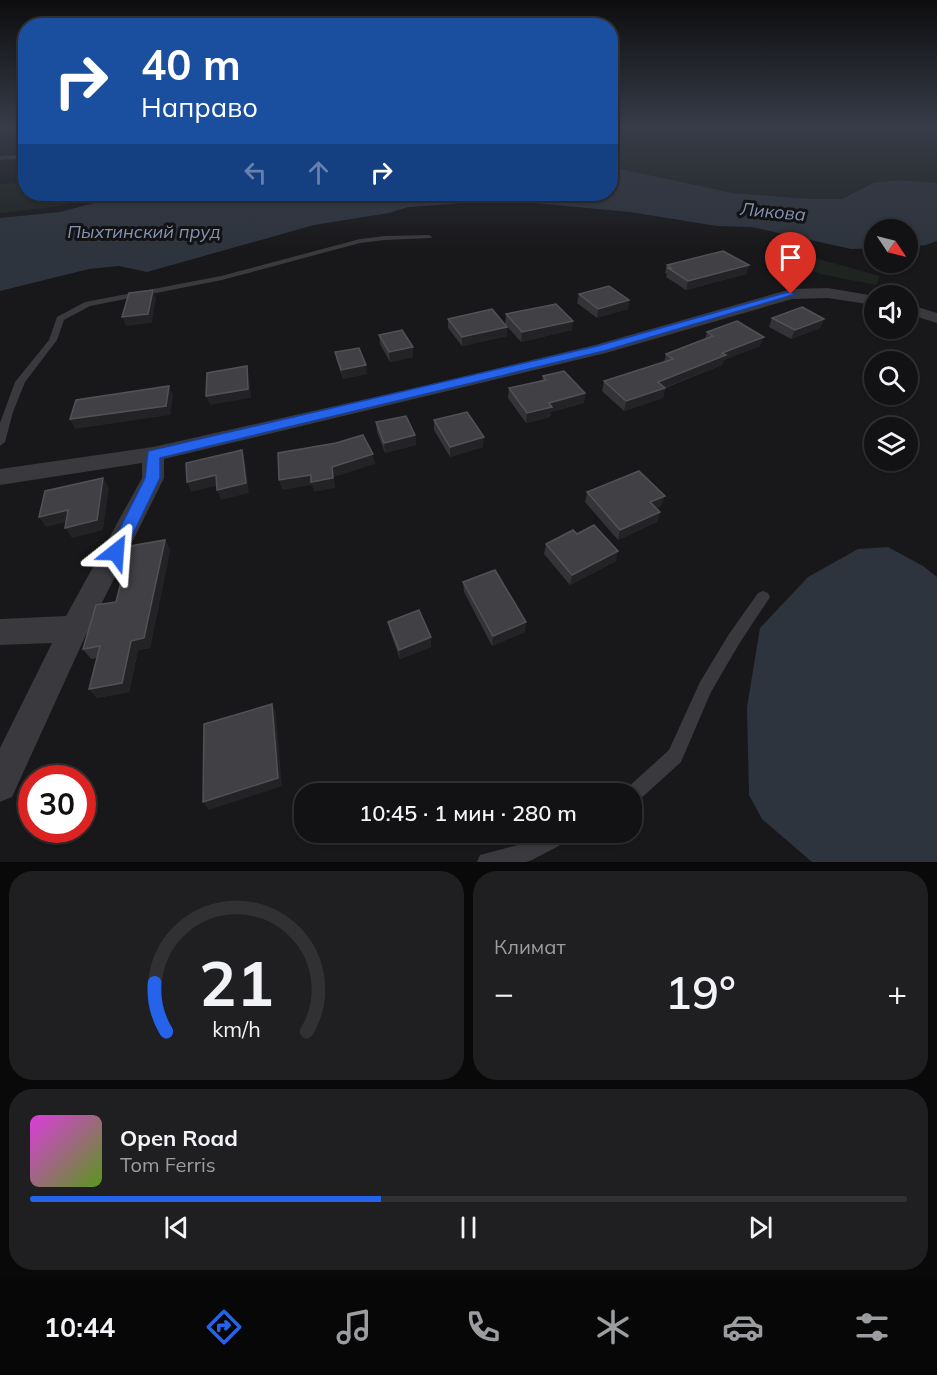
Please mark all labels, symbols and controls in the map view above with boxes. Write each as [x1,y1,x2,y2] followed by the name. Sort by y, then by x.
[141,38,241,91] text: 40 m
[42,42,120,120] icon: right
[141,90,258,124] text: Направо
[239,156,272,189] icon: left
[302,156,335,189] icon: ahead
[365,156,398,189] icon: right
[738,197,807,226] water label: Ликова
[864,219,918,273] north arrow
[864,219,918,471] map controls
[67,220,221,243] water label: Пыхтинский пруд
[765,232,816,294] pin
[774,241,807,274] icon: arrive
[864,285,918,339] button: sound
[864,351,918,405] button: search
[864,417,918,471] button: layers
[84,520,148,584] position arrow
[18,765,96,843] speed limit sign: 30
[359,799,577,827] text: 10:45 · 1 мин · 280 m
[494,934,566,959] text: Климат
[199,943,274,1022] text: 21
[665,964,736,1020] text: 19°
[494,972,514,1013] text: −
[887,972,907,1013] text: +
[212,1016,261,1043] text: km/h
[120,1124,238,1152] text: Open Road
[120,1152,216,1177] text: Tom Ferris
[160,1211,193,1244] icon: previous
[452,1211,485,1244] icon: pause
[744,1211,777,1244] icon: next
[203,1306,245,1348] icon: directions
[333,1306,375,1348] icon: music
[462,1306,504,1348] icon: phone
[592,1306,634,1348] icon: climate
[722,1306,764,1348] icon: car
[851,1306,893,1348] icon: filters
[44,1310,115,1344] text: 10:44

